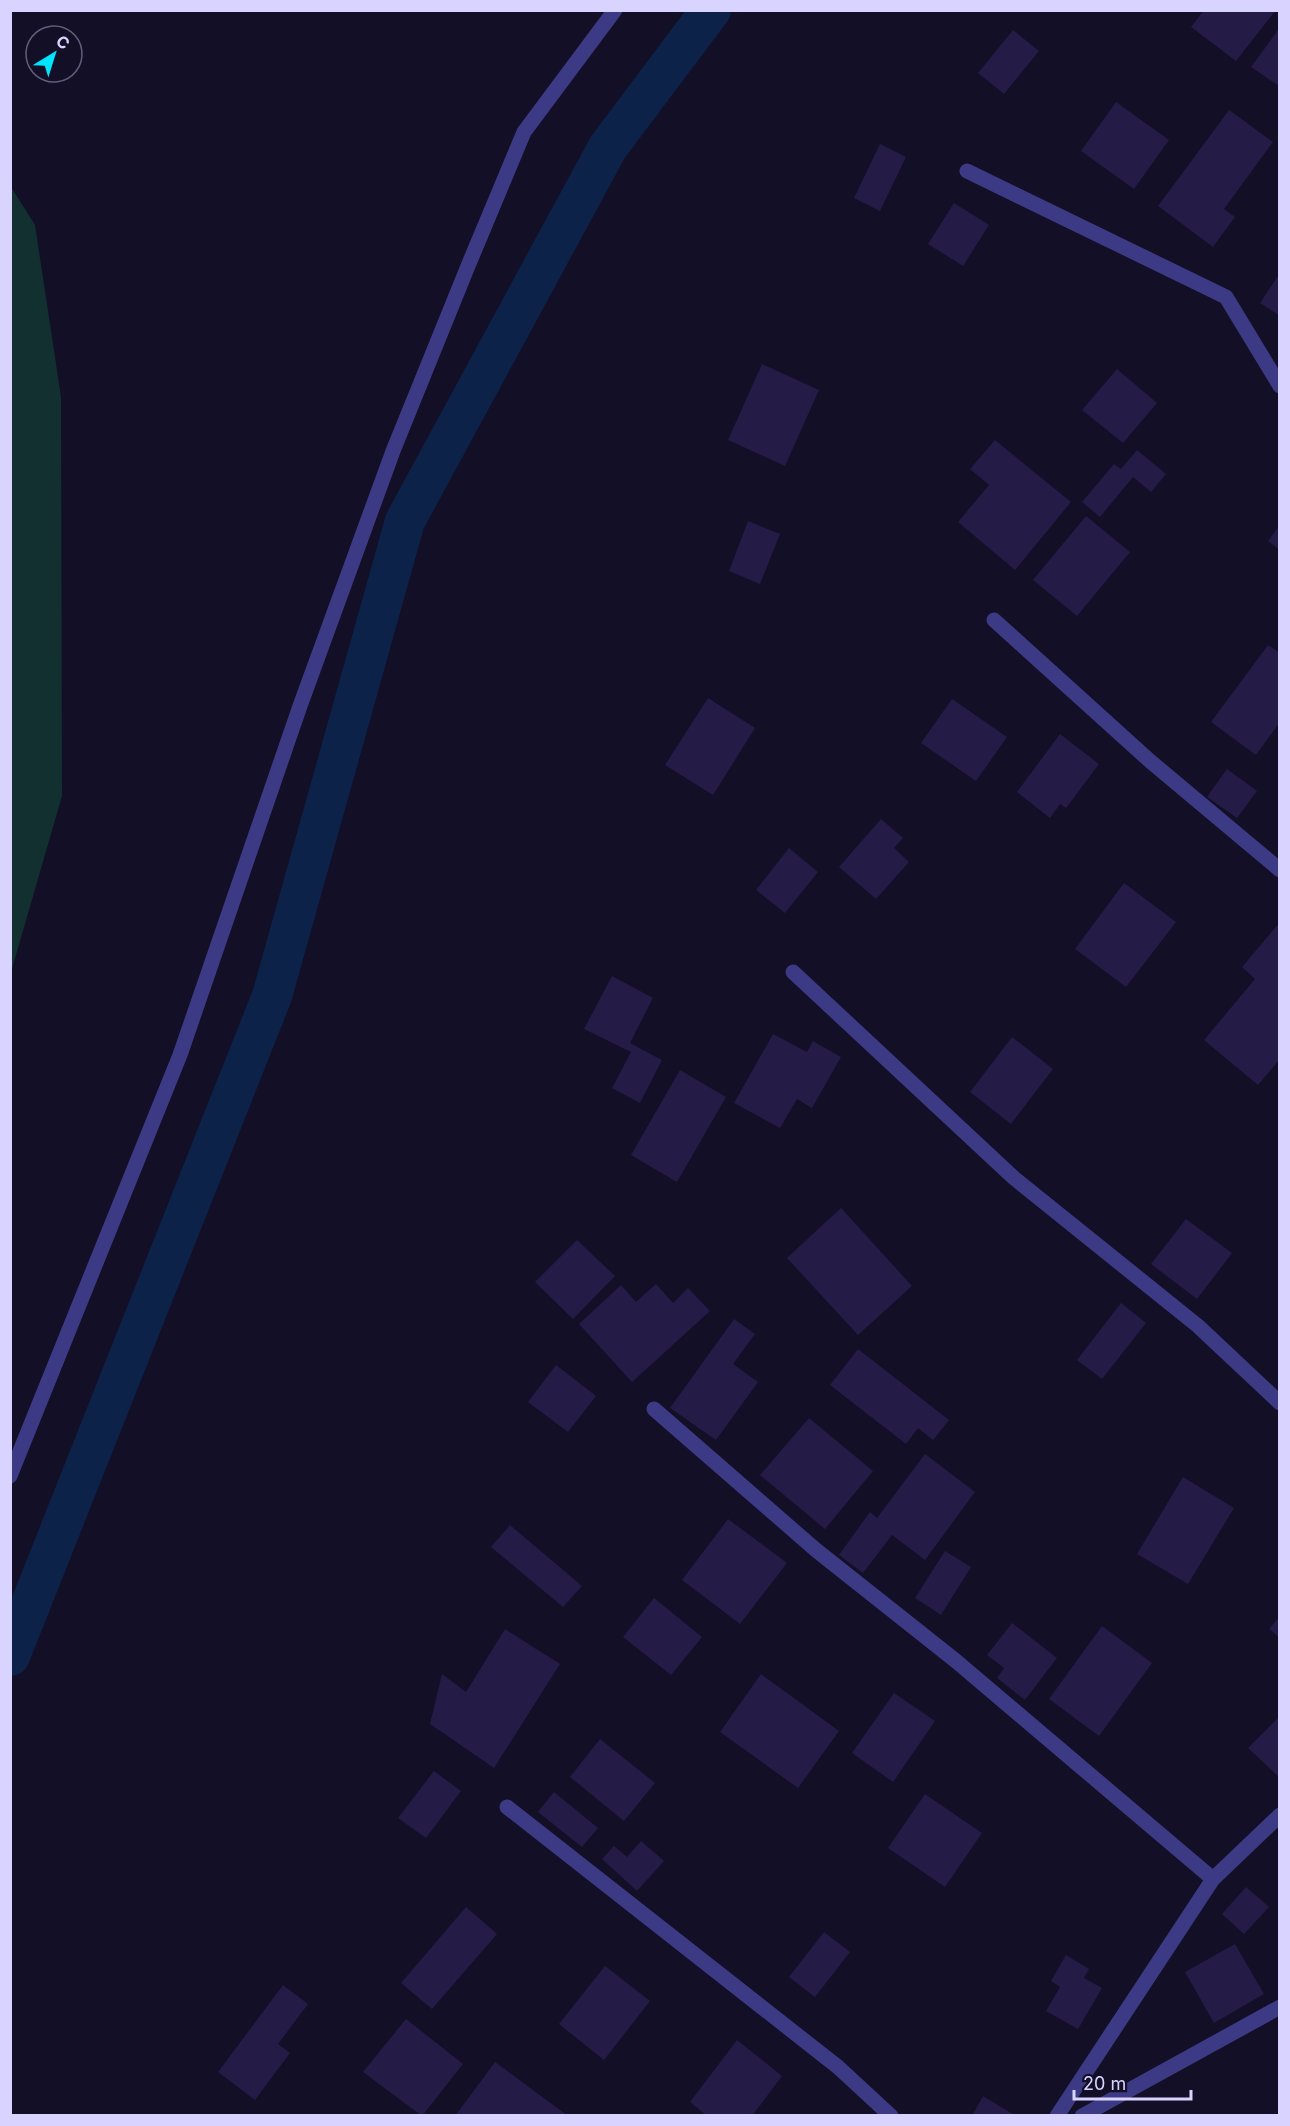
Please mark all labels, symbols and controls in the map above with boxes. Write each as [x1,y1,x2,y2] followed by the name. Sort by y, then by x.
[24,24,84,84] north arrow
[52,31,74,54] text: С
[1074,2063,1191,2101] scale bar
[1083,2073,1126,2094] text: 20 m

